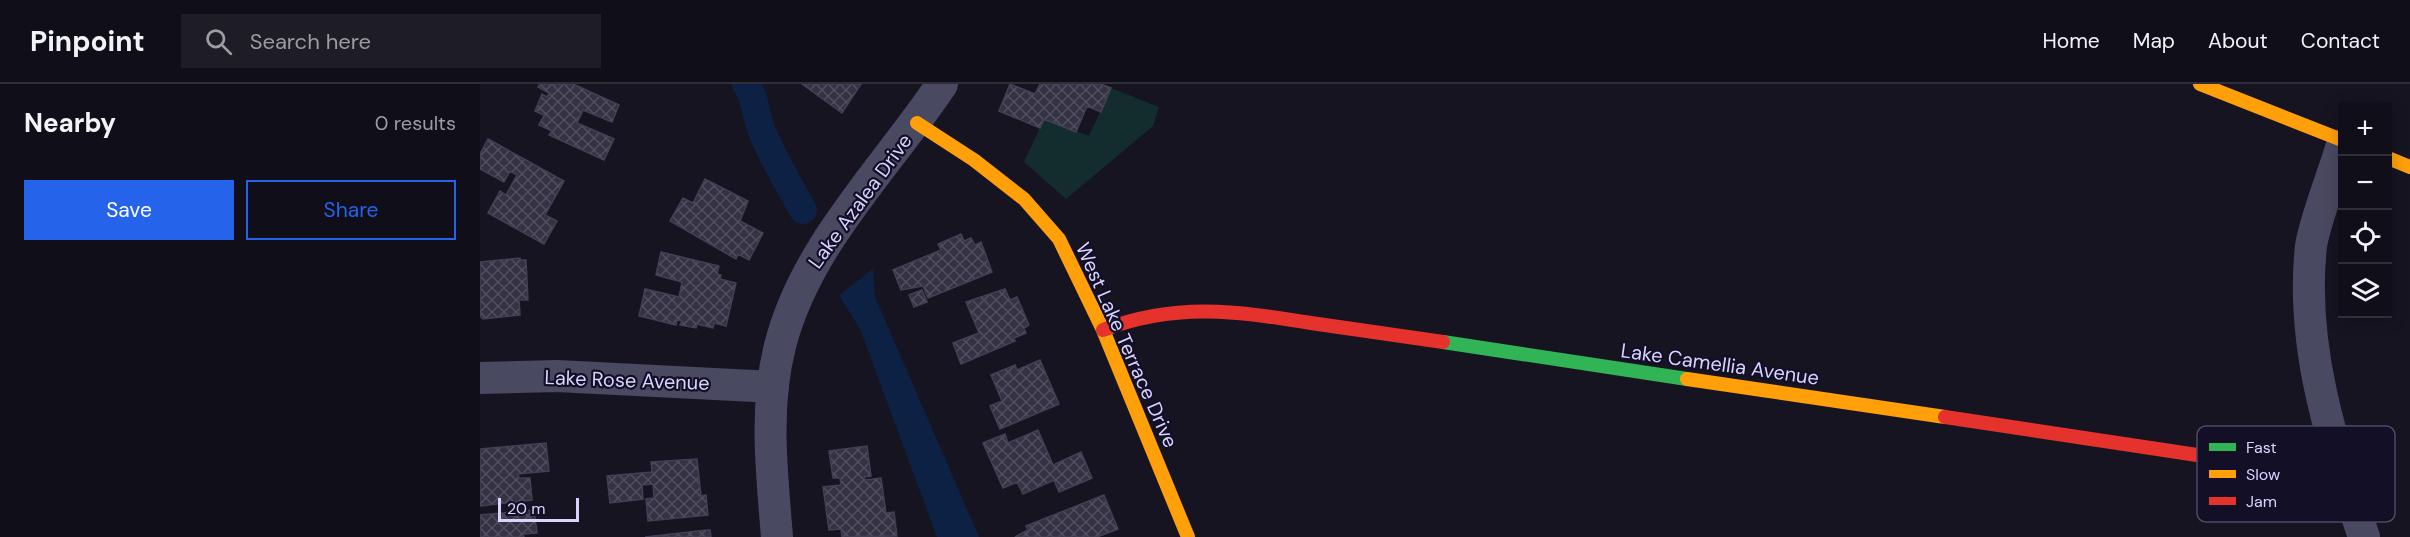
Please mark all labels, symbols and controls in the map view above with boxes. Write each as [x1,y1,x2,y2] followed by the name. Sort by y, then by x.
[181,14,601,68] search box
[30,23,145,60] text: Pinpoint
[202,25,235,58] icon: search
[250,27,371,56] text: Search here
[2042,27,2100,55] text: Home
[2133,27,2175,55] text: Map
[2208,27,2268,55] text: About
[2301,27,2380,55] text: Contact
[2338,102,2392,318] map controls
[2338,102,2392,156] button: +
[24,106,116,140] text: Nearby
[375,110,456,136] text: 0 results
[802,129,918,273] street label: Lake Azalea Drive
[2338,156,2392,210] button: −
[24,180,234,240] button: Save
[246,180,456,240] button: Share
[2338,210,2392,264] button: locate
[1070,238,1184,452] street label: West Lake Terrace Drive
[2338,264,2392,318] button: layers
[1619,337,1821,391] street label: Lake Camellia Avenue
[544,364,710,396] street label: Lake Rose Avenue
[2197,426,2395,522] legend
[2246,437,2277,458] text: Fast
[2246,464,2280,485] text: Slow
[2246,491,2277,512] text: Jam
[498,495,579,522] scale bar
[507,498,546,519] text: 20 m

